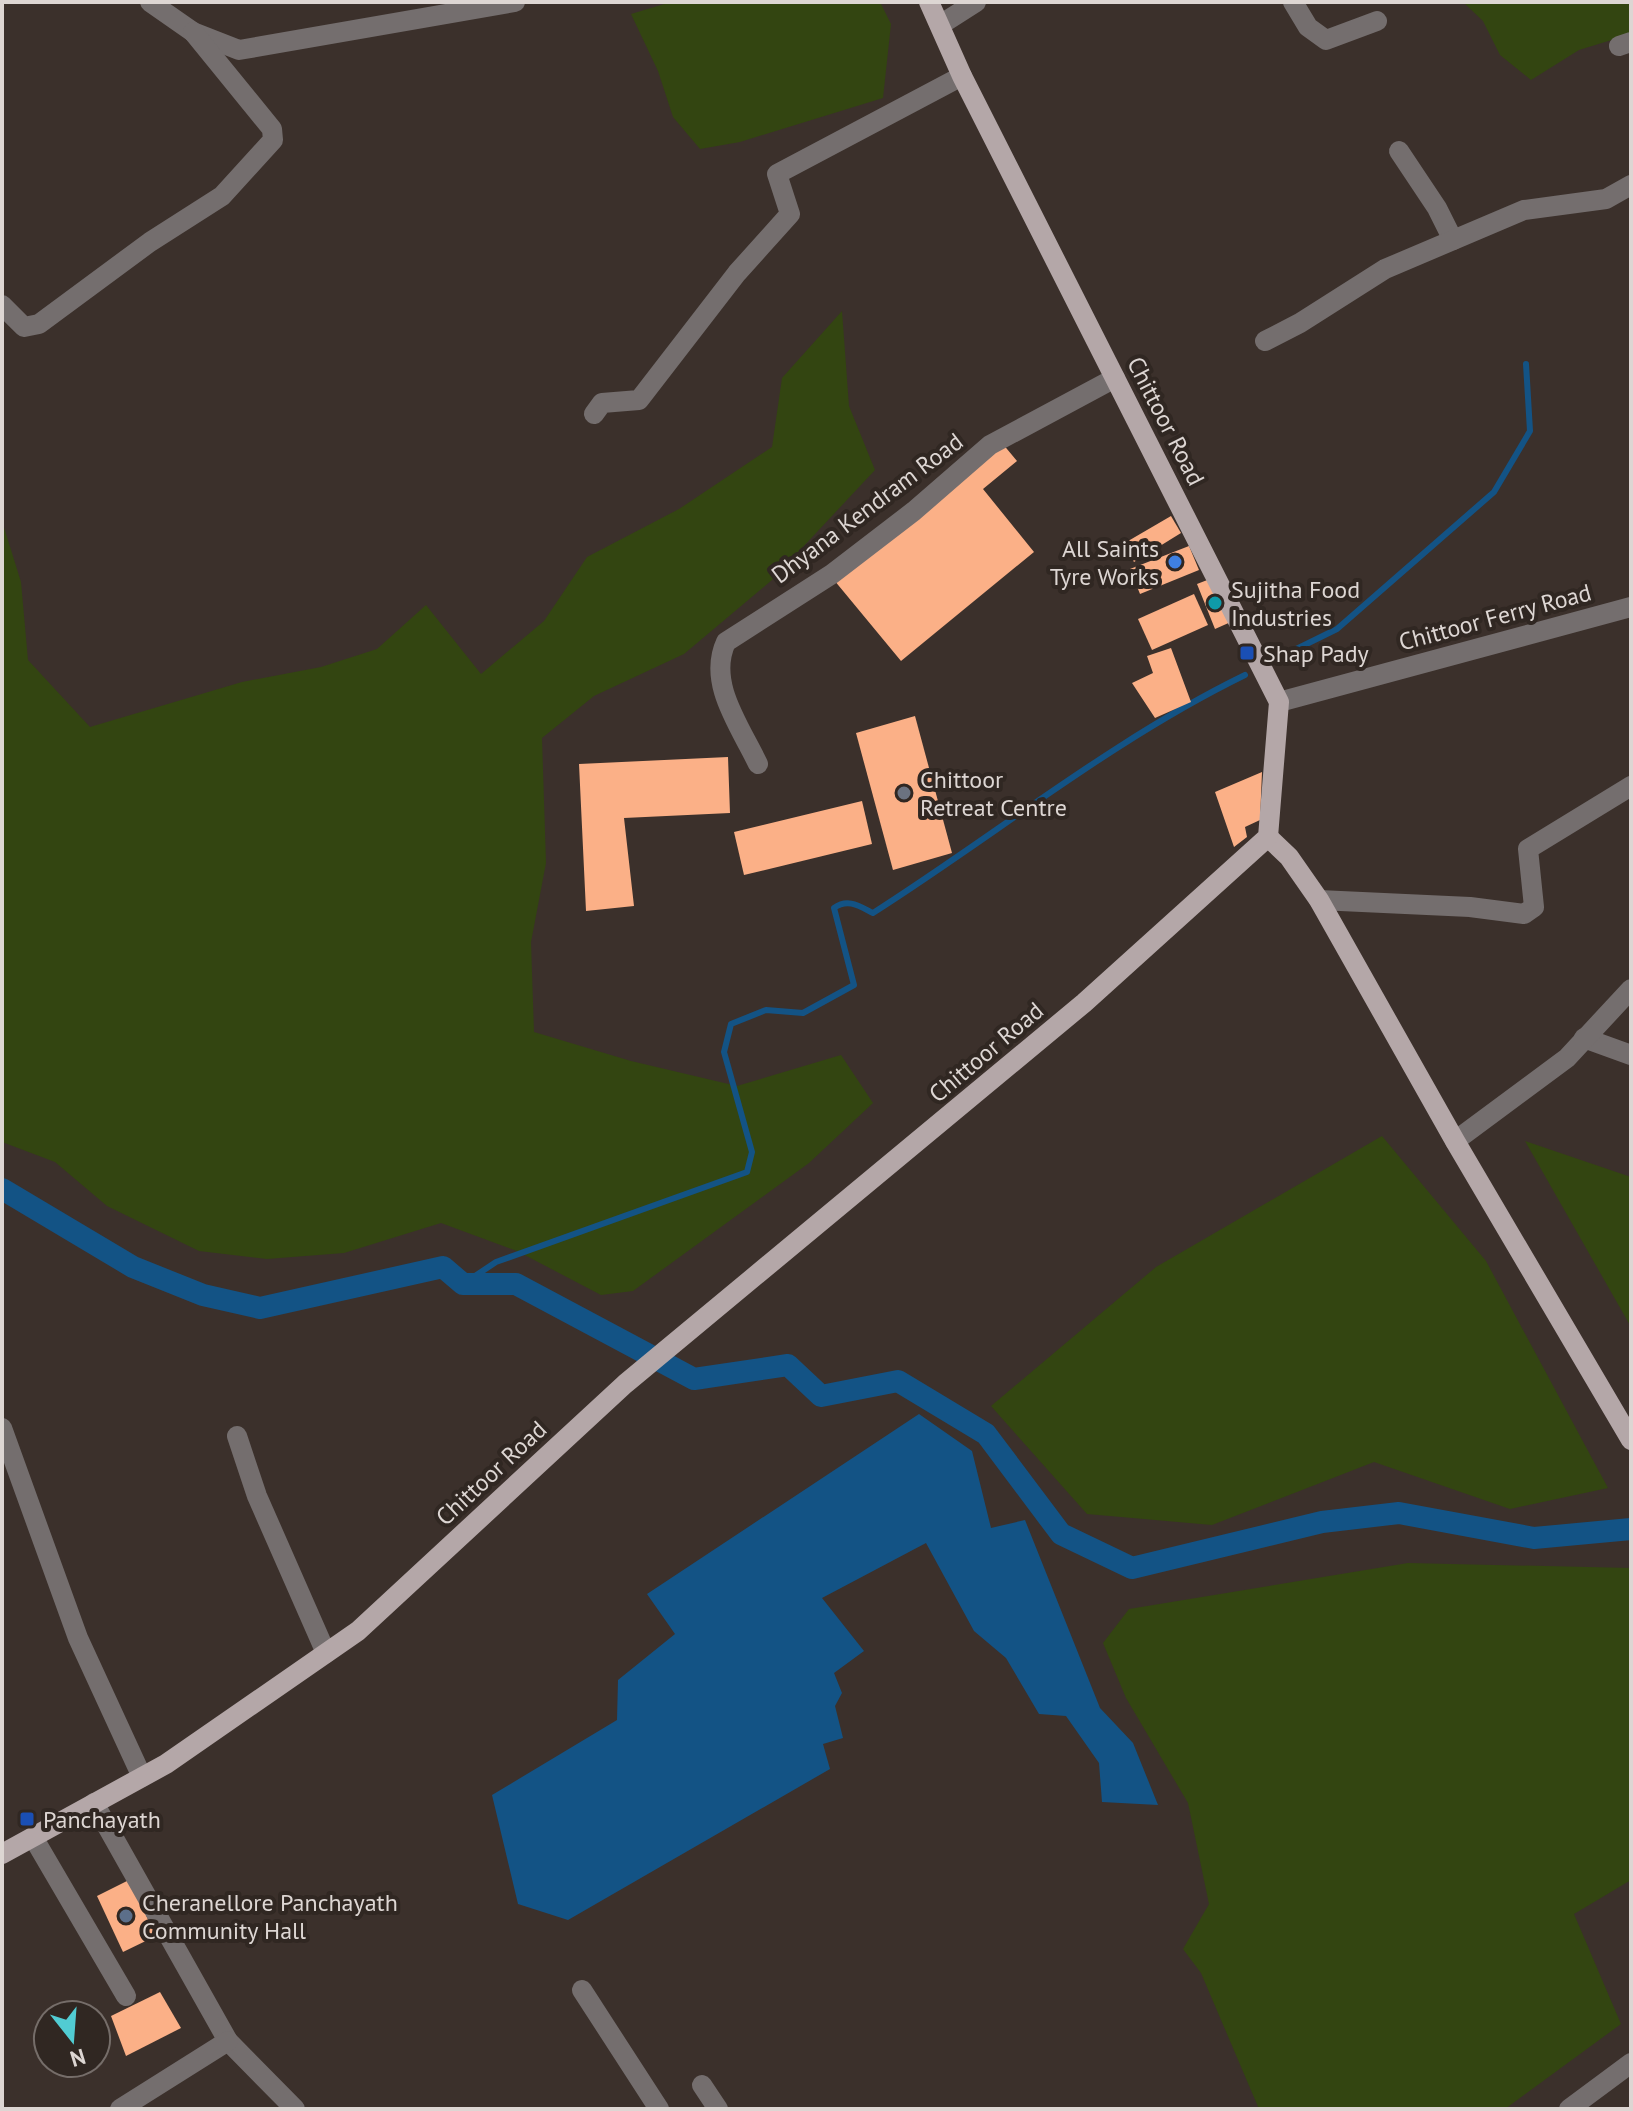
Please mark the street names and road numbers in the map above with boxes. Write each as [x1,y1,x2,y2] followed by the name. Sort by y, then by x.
[1120,351,1212,491] street label: Chittoor Road
[765,426,969,590] street label: Dhyana Kendram Road
[1395,576,1595,658] street label: Chittoor Ferry Road
[922,995,1050,1109] street label: Chittoor Road
[429,1414,553,1532] street label: Chittoor Road

